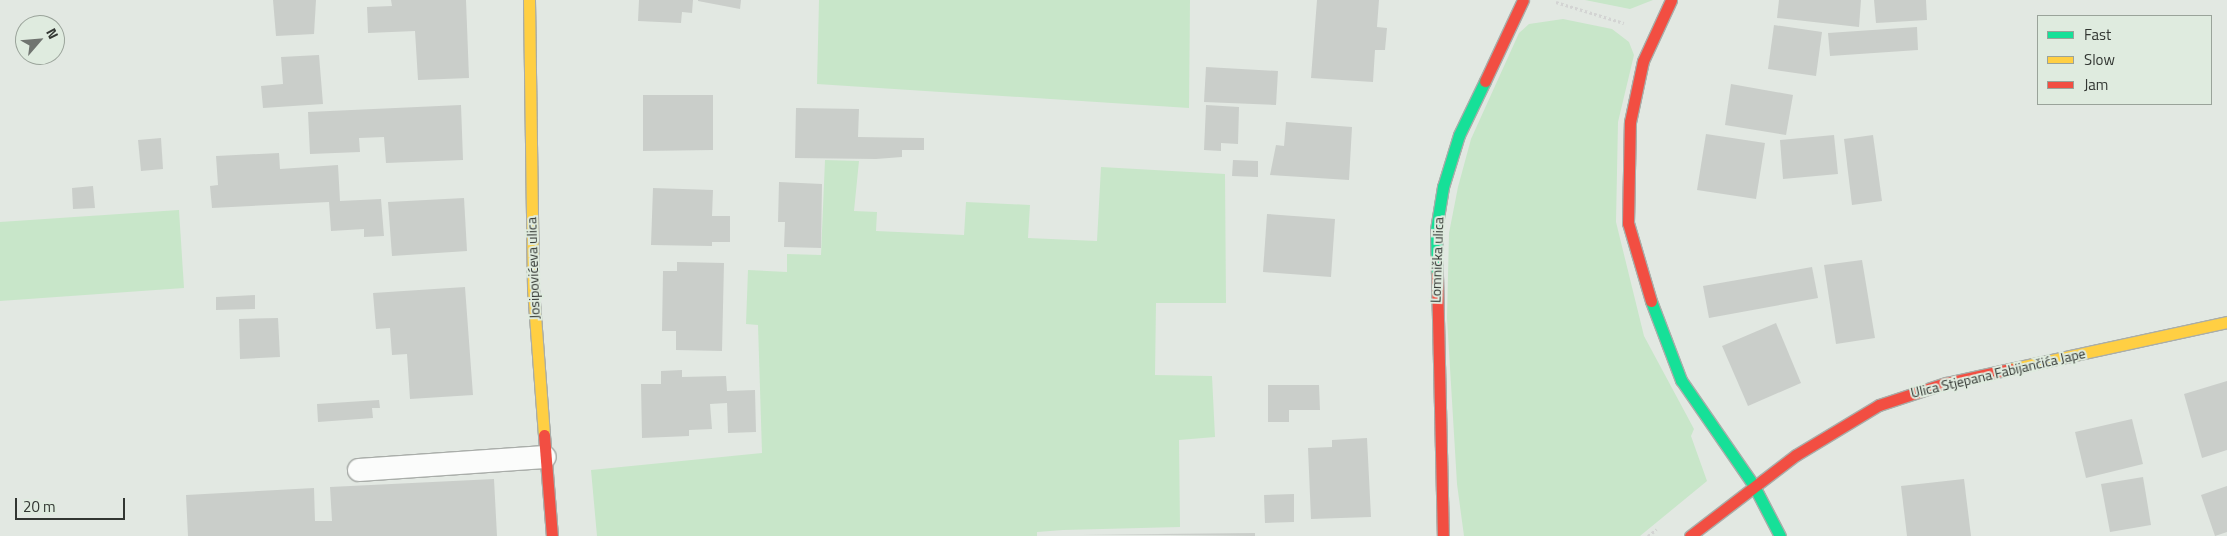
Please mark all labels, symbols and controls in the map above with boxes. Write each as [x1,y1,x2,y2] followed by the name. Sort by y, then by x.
[15,15,65,65] north arrow
[2037,15,2212,105] legend
[2084,23,2111,46] text: Fast
[41,24,64,42] text: N
[2084,48,2115,71] text: Slow
[2084,73,2108,96] text: Jam
[523,217,543,319] street label: Josipovićeva ulica
[1427,217,1447,303] street label: Lomnička ulica
[1909,345,2087,401] street label: Ulica Stjepana Fabijančića Jape
[18,488,128,520] scale bar
[23,495,56,518] text: 20 m

